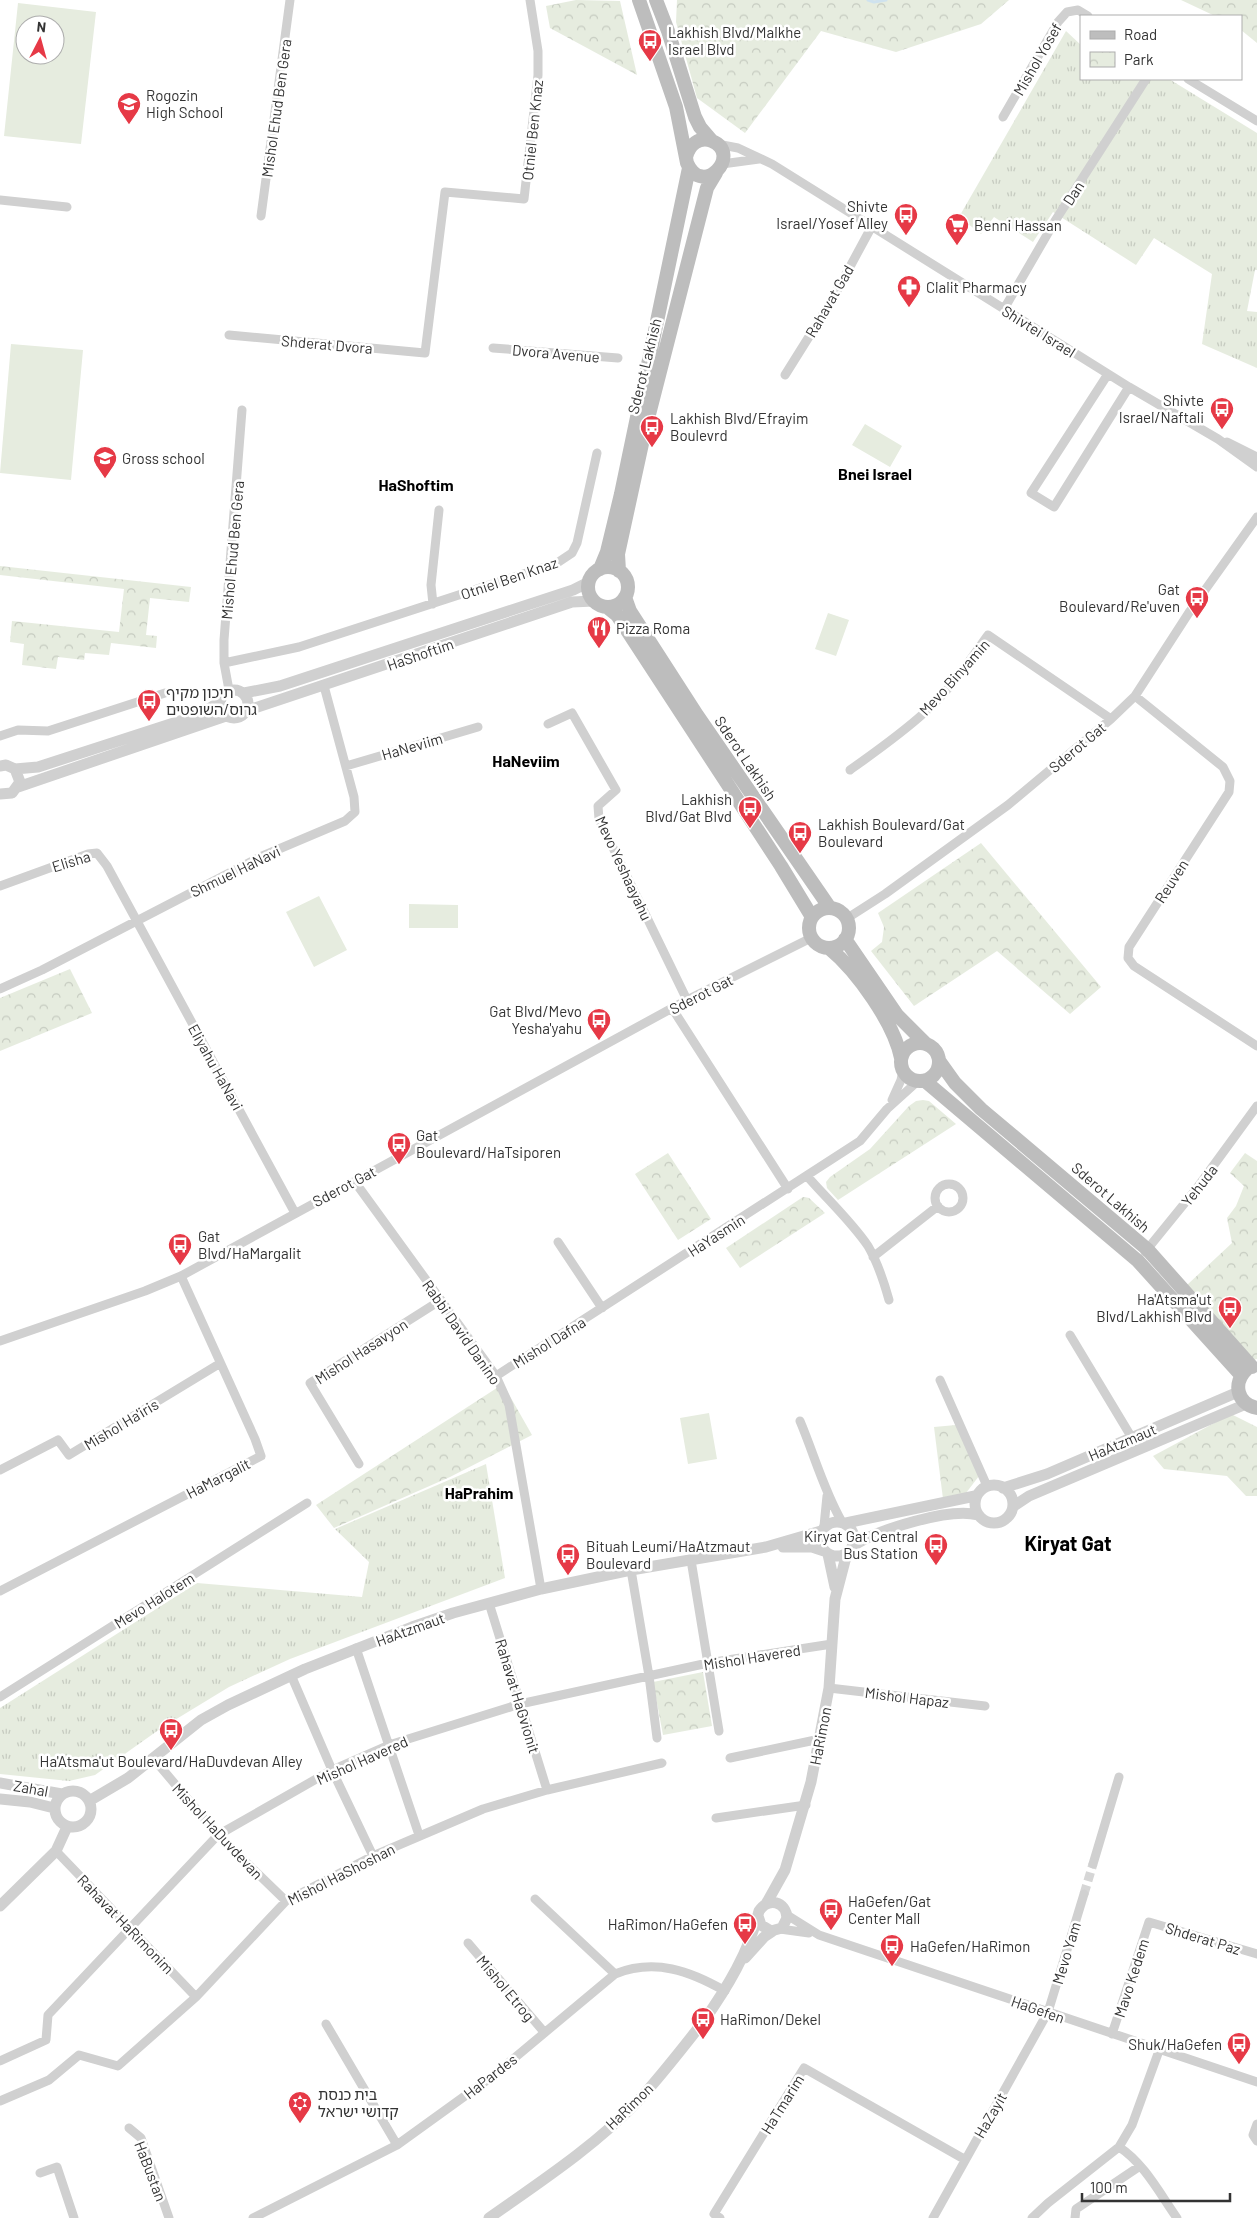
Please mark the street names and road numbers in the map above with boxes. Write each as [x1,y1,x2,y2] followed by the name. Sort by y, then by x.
[1009,20,1065,98] street label: Mishol Yosef
[257,38,295,178] street label: Mishol Ehud Ben Gera
[518,78,546,181] street label: Otniel Ben Knaz
[1059,178,1087,208] street label: Dan
[801,262,857,340] street label: Rahavat Gad
[999,301,1079,361] street label: Shivtei Israel
[623,316,665,416] street label: Sderot Lakhish
[281,331,373,357] street label: Shderat Dvora
[511,340,601,366] street label: Dvora Avenue
[217,480,247,620] street label: Mishol Ehud Ben Gera
[458,553,560,603] street label: Otniel Ben Knaz
[384,634,456,674] street label: HaShoftim
[915,635,993,719] street label: Mevo Binyamin
[711,712,781,804] street label: Sderot Lakhish
[1045,718,1109,776] street label: Sderot Gat
[379,729,445,763] street label: HaNeviim
[592,813,656,923] street label: Mevo Yeshaayahu
[187,841,283,901] street label: Shmuel HaNavi
[50,847,92,875] street label: Elisha
[1150,856,1192,906] street label: Reuven
[666,970,736,1018] street label: Sderot Gat
[185,1021,247,1113] street label: Eliyahu HaNavi
[1068,1158,1154,1236] street label: Sderot Lakhish
[1177,1161,1221,1209] street label: Yehuda
[309,1162,379,1210] street label: Sderot Gat
[684,1210,748,1260] street label: HaYasmin
[419,1276,505,1388] street label: Rabbi David Danino
[509,1313,589,1371] street label: Mishol Dafna
[311,1314,411,1388] street label: Mishol Hasavyon
[80,1395,162,1453] street label: Mishol Ha'iris
[1085,1420,1159,1464] street label: HaAtzmaut
[183,1454,253,1502] street label: HaMargalit
[111,1568,197,1632] street label: Mevo Halotem
[373,1608,447,1650] street label: HaAtzmaut
[492,1637,544,1755] street label: Rahavat HaGvionit
[702,1640,802,1674] street label: Mishol Havered
[864,1683,950,1711] street label: Mishol Hapaz
[806,1705,834,1767] street label: HaRimon
[313,1732,411,1788] street label: Mishol Havered
[12,1776,50,1800] street label: Zahal
[169,1779,267,1883] street label: Mishol HaDuvdevan
[284,1839,398,1909] street label: Mishol HaShoshan
[74,1871,178,1977] street label: Rahavat HaRimonim
[1163,1918,1243,1958] street label: Shderat Paz
[1048,1920,1084,1986] street label: Mevo Yam
[1110,1936,1152,2020] street label: Mavo Kedem
[473,1951,539,2025] street label: Mishol Etrog
[1009,1991,1067,2027] street label: HaGefen
[460,2050,520,2102] street label: HaPardes
[757,2071,807,2137] street label: HaTmarim
[602,2079,656,2133] street label: HaRimon
[970,2089,1010,2141] street label: HaZayit
[131,2138,171,2204] street label: HaBustan

